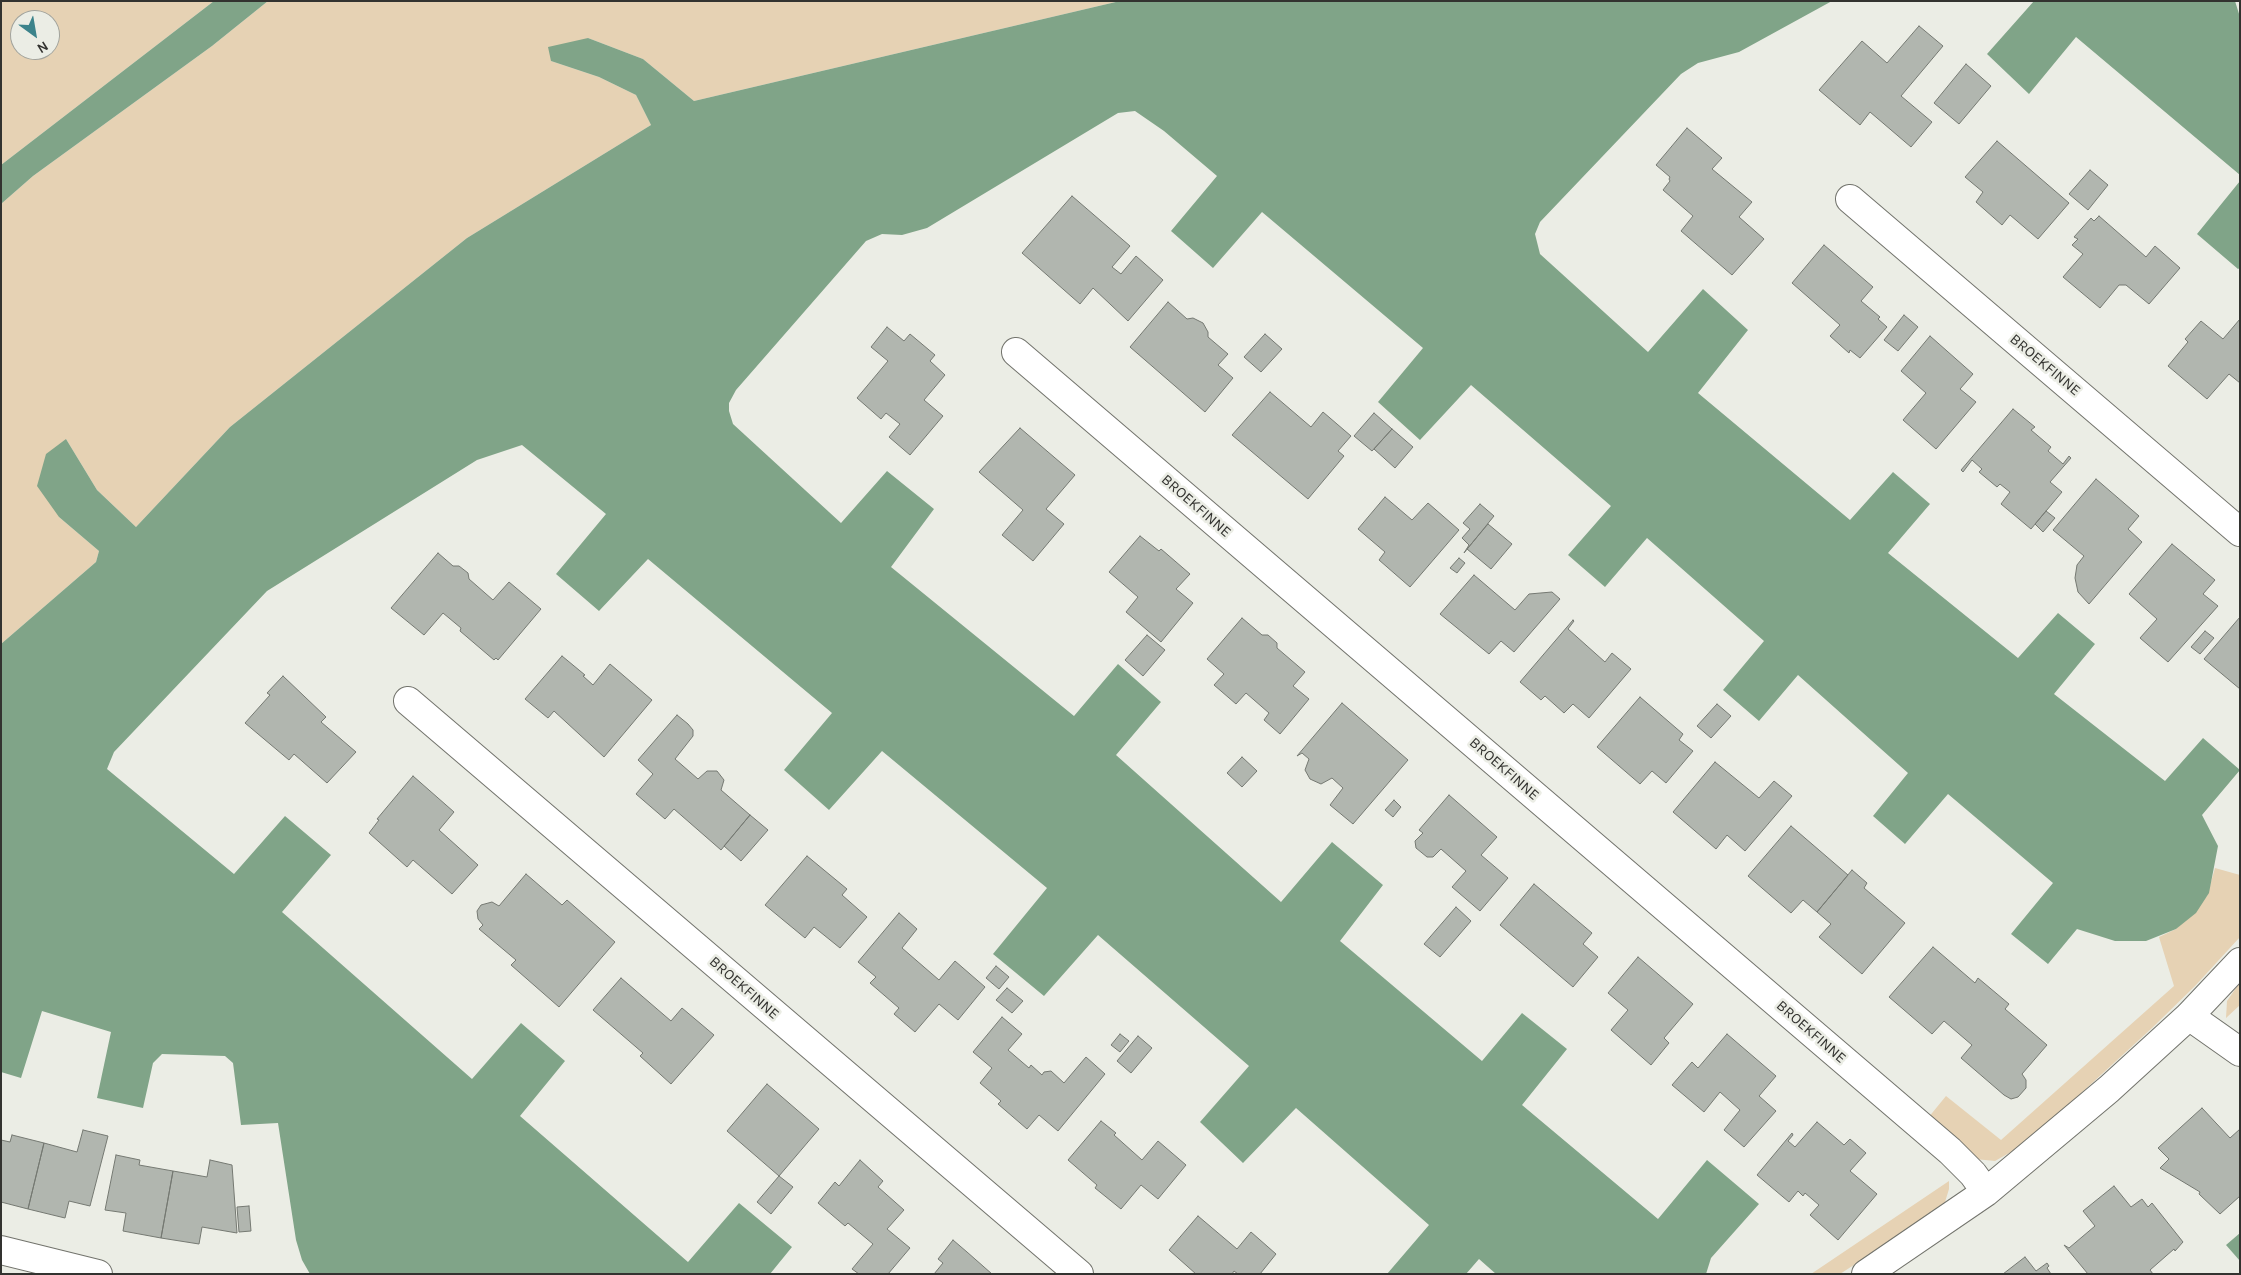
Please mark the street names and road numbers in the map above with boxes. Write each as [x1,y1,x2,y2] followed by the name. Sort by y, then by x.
[2006,330,2084,400] street label: BROEKFINNE
[1157,471,1235,541] street label: BROEKFINNE
[1465,734,1543,804] street label: BROEKFINNE
[705,953,783,1023] street label: BROEKFINNE
[1772,997,1850,1067] street label: BROEKFINNE

